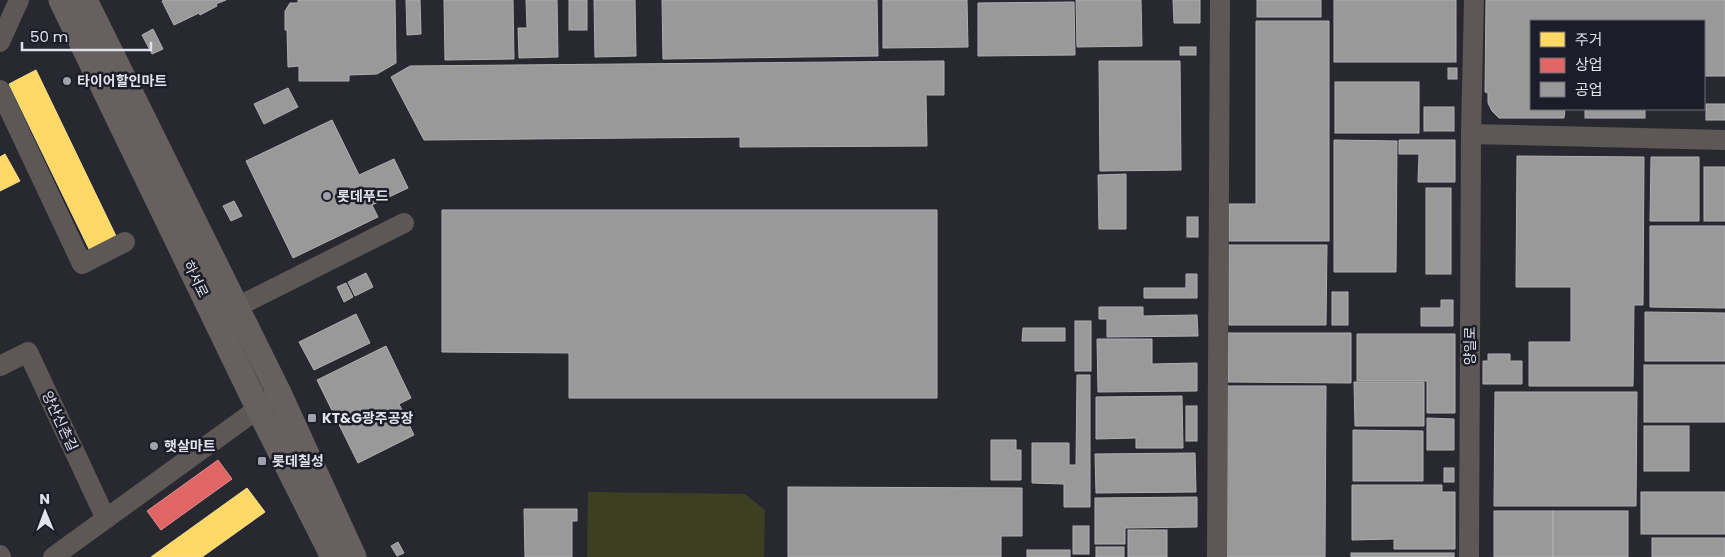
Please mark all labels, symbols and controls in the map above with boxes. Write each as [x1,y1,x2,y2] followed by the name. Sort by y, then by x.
[22,20,151,52] scale bar
[1530,20,1705,110] legend
[30,26,68,47] text: 50 m
[1575,29,1603,50] text: 주거
[1575,54,1603,75] text: 상업
[77,71,167,91] place label: 타이어할인마트
[61,75,73,87] marker: 타이어할인마트
[1575,79,1603,100] text: 공업
[337,186,389,206] place label: 롯데푸드
[321,190,333,202] marker: 롯데푸드
[179,257,214,301] street label: 하서로
[1460,327,1480,365] street label: 양일로
[37,388,83,454] street label: 양산신촌길
[322,408,414,428] place label: KT&G광주공장
[306,412,318,424] marker: KT&G광주공장
[164,436,216,456] place label: 햇살마트
[148,440,160,452] marker: 햇살마트
[272,451,324,471] place label: 롯데칠성
[256,455,268,467] marker: 롯데칠성
[20,487,70,537] north arrow
[39,489,50,509] text: N

